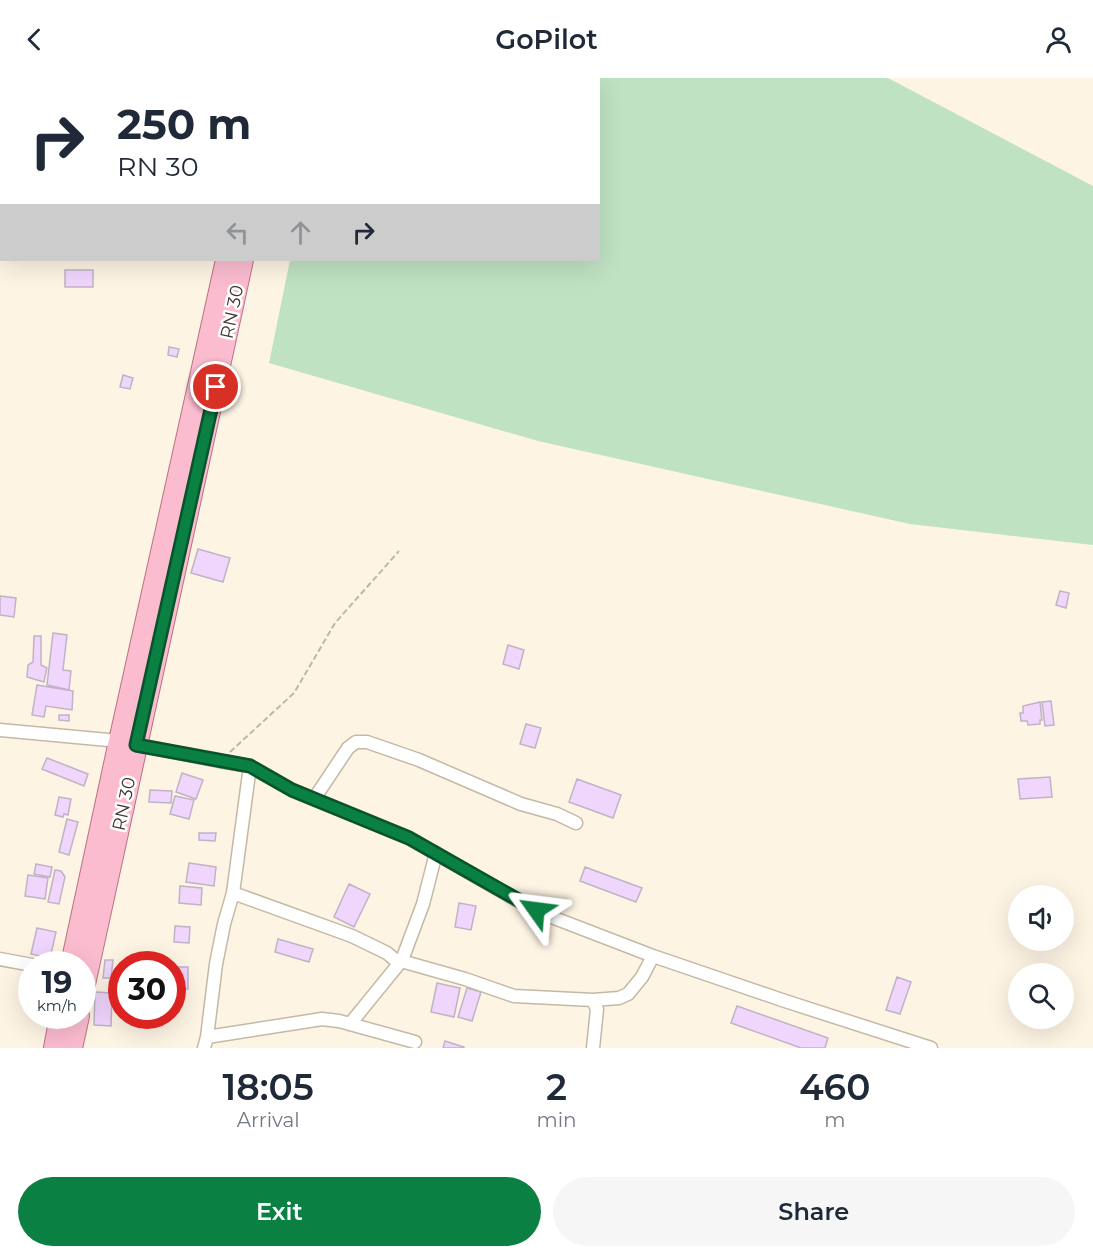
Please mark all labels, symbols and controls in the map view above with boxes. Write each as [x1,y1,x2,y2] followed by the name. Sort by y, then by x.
[18,23,51,56] icon: back
[495,23,598,56] text: GoPilot
[1042,23,1075,56] icon: person
[117,98,251,150] text: 250 m
[18,102,96,180] icon: right
[117,150,199,183] text: RN 30
[221,216,254,249] icon: left
[284,216,317,249] icon: ahead
[347,216,380,249] icon: right
[216,283,248,341] street label: RN 30
[190,361,241,412] pin
[199,370,232,403] icon: arrive
[108,775,140,833] street label: RN 30
[504,878,568,942] position arrow
[1008,885,1074,1029] map controls
[1008,885,1074,951] button: sound
[108,951,186,1029] speed limit sign: 30
[1008,963,1074,1029] button: search
[42,964,72,1001] text: 19
[37,996,77,1015] text: km/h
[223,1065,314,1109] text: 18:05
[546,1065,567,1109] text: 2
[799,1065,870,1109] text: 460
[237,1108,300,1132] text: Arrival
[536,1108,577,1132] text: min
[824,1108,845,1132] text: m
[18,1177,541,1246] button: Exit
[553,1177,1075,1246] button: Share

